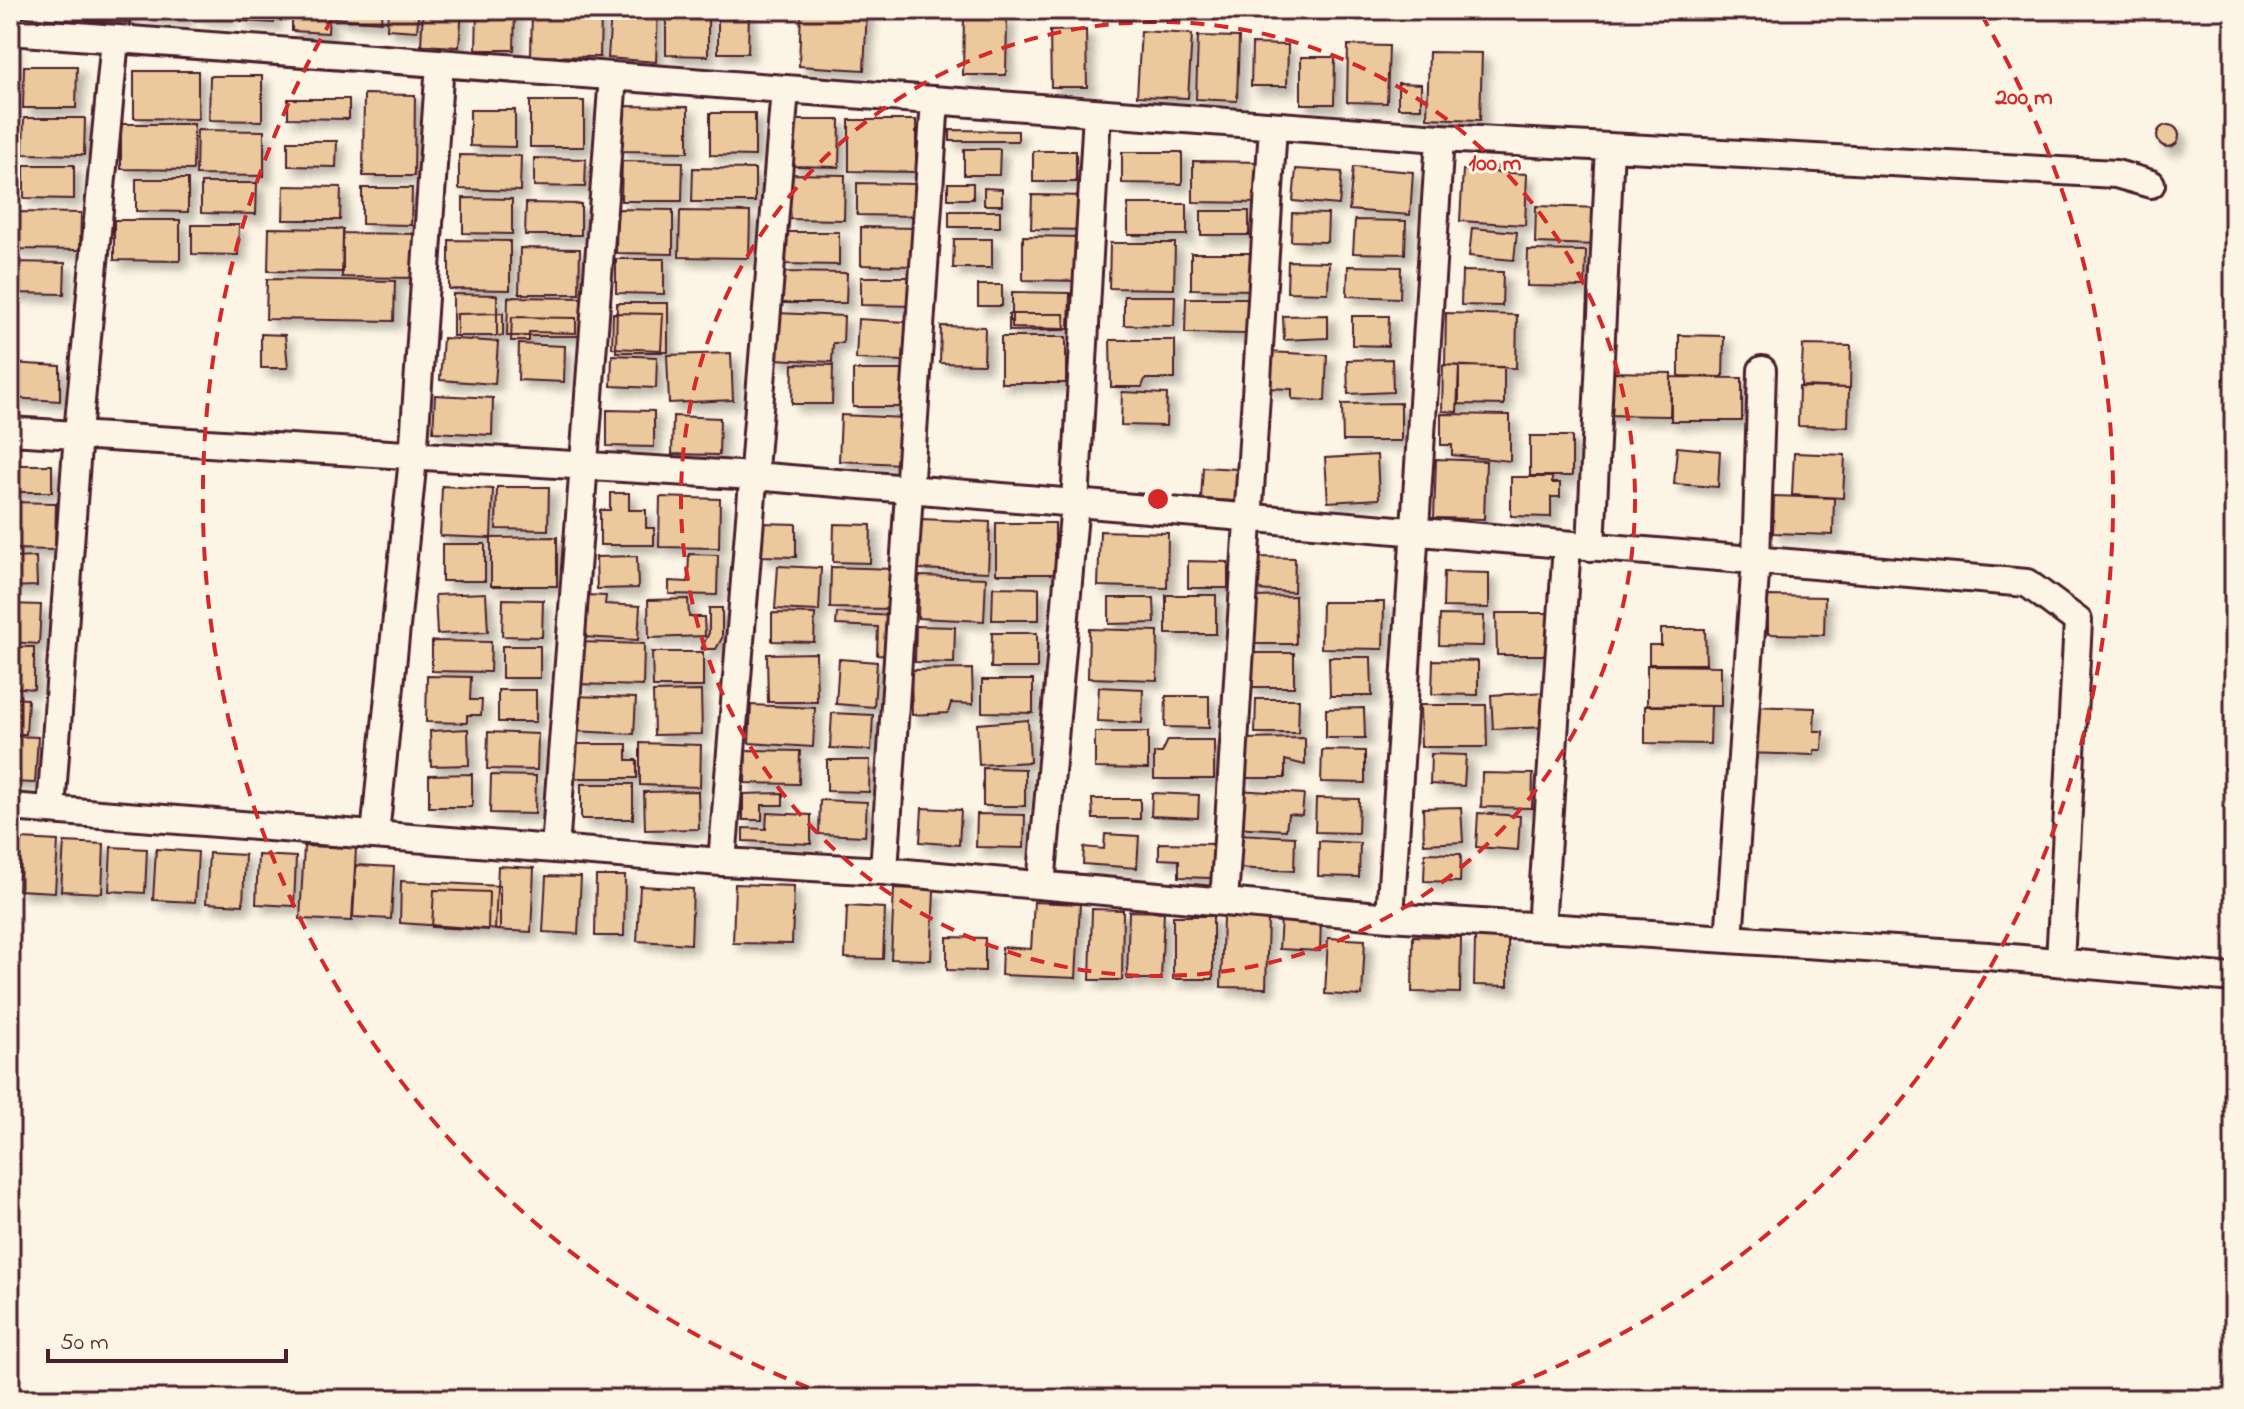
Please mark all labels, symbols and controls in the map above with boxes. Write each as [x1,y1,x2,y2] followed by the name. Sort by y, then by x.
[1994,81,2053,116] text: 200 m
[1469,147,1522,182] text: 100 m
[1144,485,1172,513] centre of rings
[48,1313,286,1363] scale bar
[60,1326,109,1361] text: 50 m

